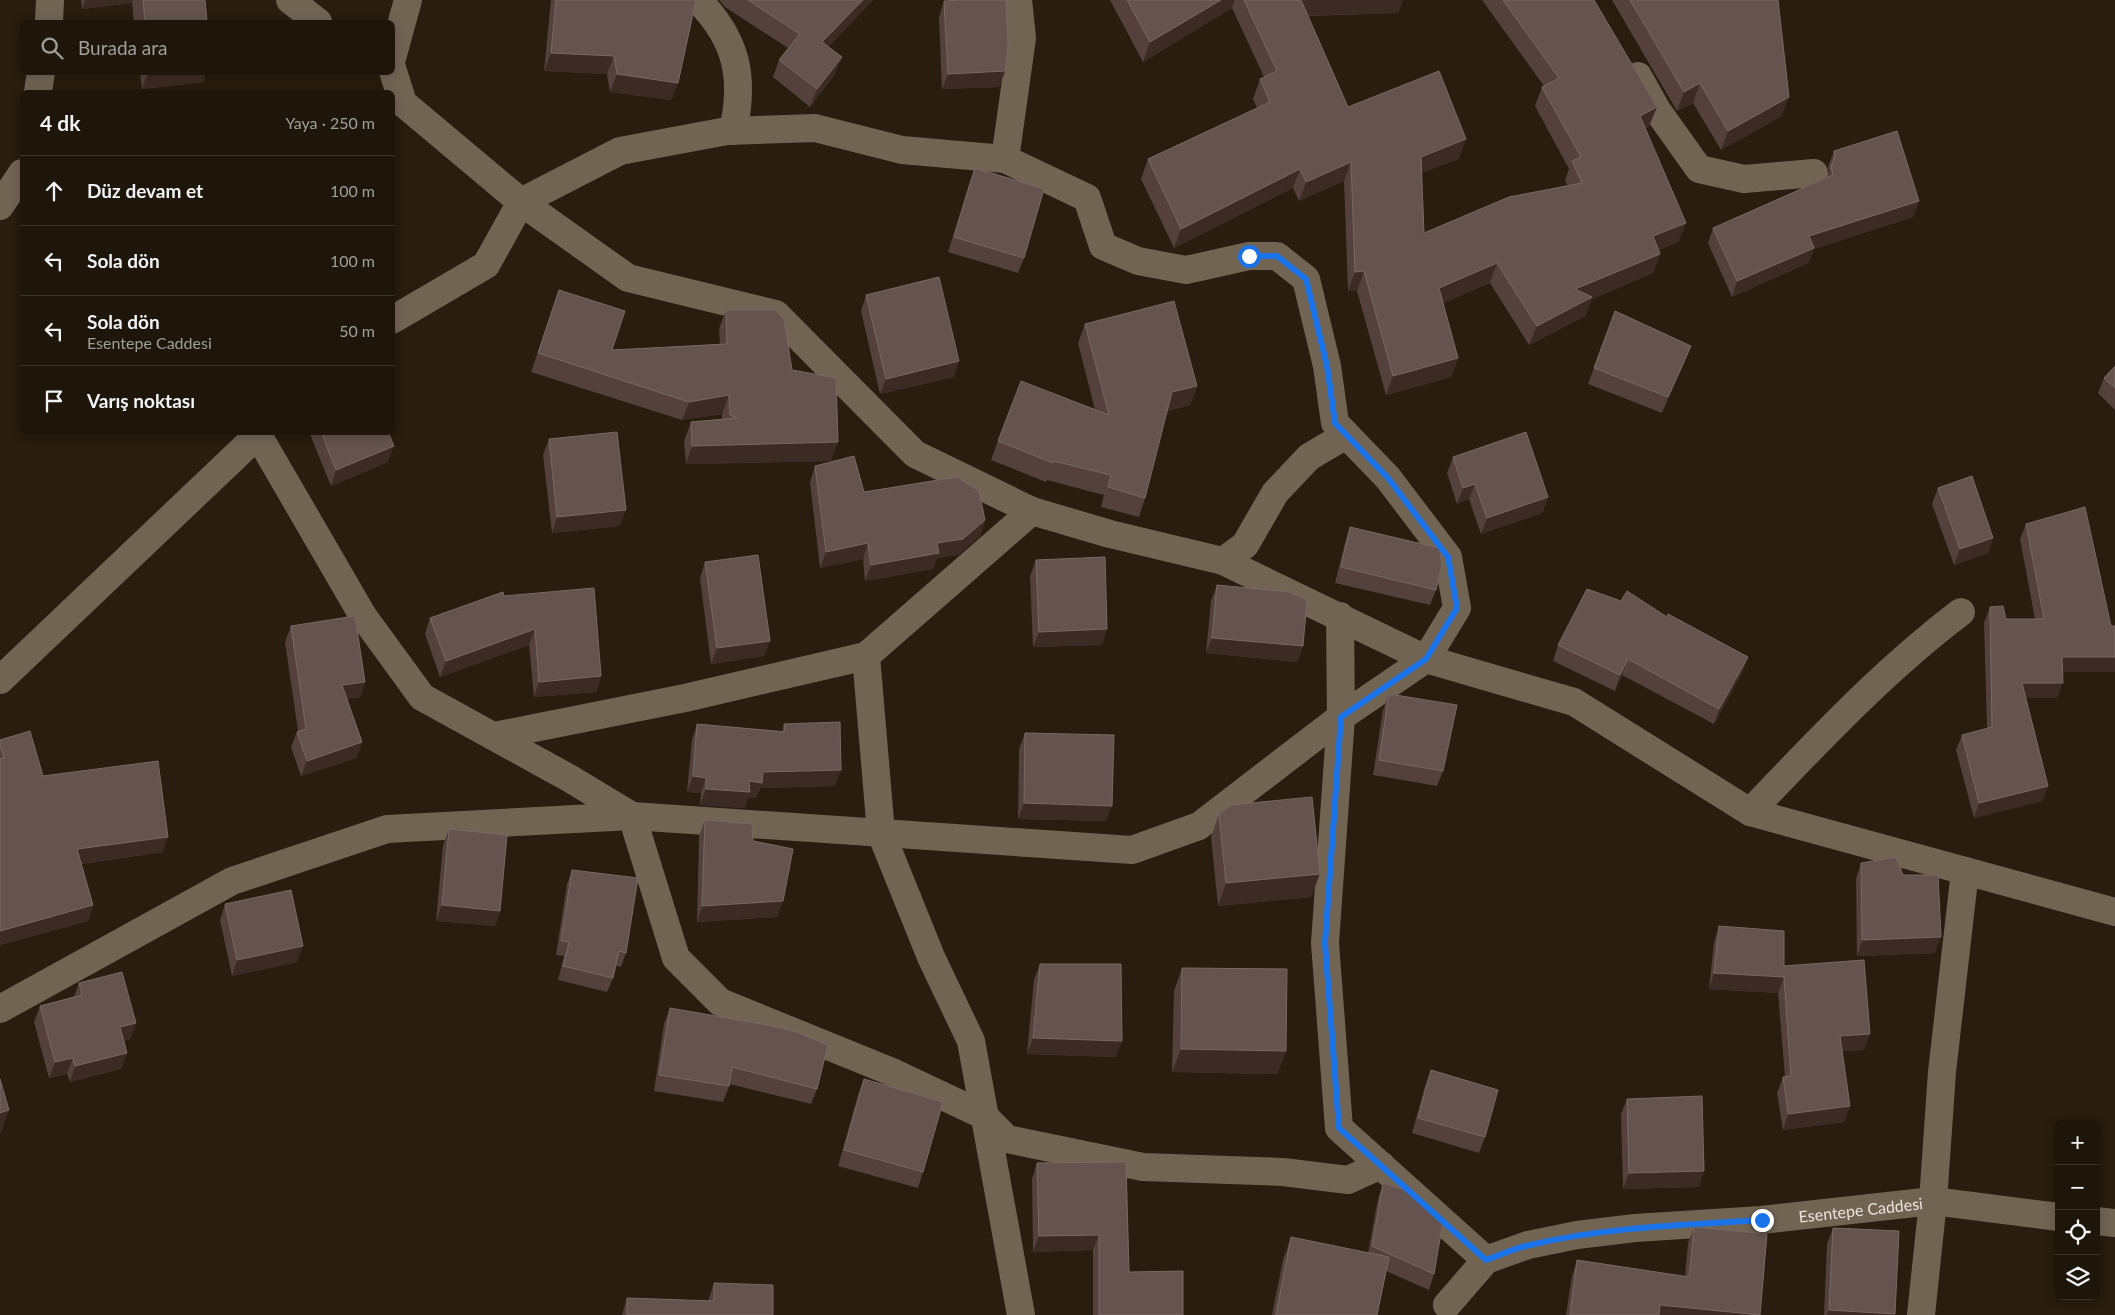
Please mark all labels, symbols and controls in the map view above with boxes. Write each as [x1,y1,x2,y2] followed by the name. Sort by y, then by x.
[20,20,395,75] search box
[38,34,66,62] icon: search
[78,36,167,59] text: Burada ara
[40,110,80,135] text: 4 dk
[286,113,375,132] text: Yaya · 250 m
[40,177,68,205] icon: ahead
[87,179,203,202] text: Düz devam et
[330,181,375,200] text: 100 m
[1238,245,1261,268] route start
[40,247,68,275] icon: left
[87,249,160,272] text: Sola dön
[330,251,375,270] text: 100 m
[87,310,160,333] text: Sola dön
[40,317,68,345] icon: left
[339,321,375,340] text: 50 m
[87,333,212,352] text: Esentepe Caddesi
[40,387,68,415] icon: arrive
[87,389,195,412] text: Varış noktası
[2055,1120,2100,1300] map controls
[2055,1120,2100,1165] button: +
[2055,1165,2100,1210] button: −
[1797,1193,1924,1225] street label: Esentepe Caddesi
[1751,1209,1774,1232] route end
[2055,1210,2100,1255] button: locate
[2055,1255,2100,1300] button: layers

